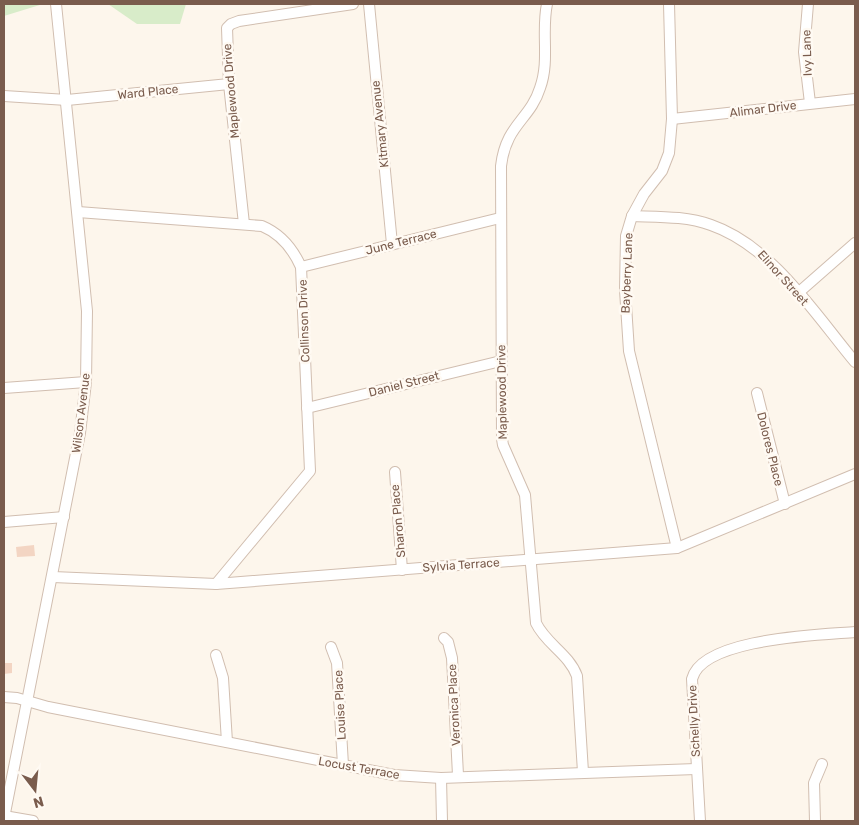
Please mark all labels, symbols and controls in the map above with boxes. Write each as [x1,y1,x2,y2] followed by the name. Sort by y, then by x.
[799,29,815,77] street label: Ivy Lane
[220,43,242,139] street label: Maplewood Drive
[368,79,392,168] street label: Kitmary Avenue
[117,82,179,102] street label: Ward Place
[729,98,798,120] street label: Alimar Drive
[364,226,438,258] street label: June Terrace
[619,232,635,314] street label: Bayberry Lane
[755,248,812,309] street label: Elinor Street
[296,279,312,363] street label: Collinson Drive
[494,344,510,440] street label: Maplewood Drive
[367,368,441,400] street label: Daniel Street
[69,372,93,454] street label: Wilson Avenue
[754,411,786,488] street label: Dolores Place
[388,483,408,558] street label: Sharon Place
[422,555,500,575] street label: Sylvia Terrace
[445,663,463,746] street label: Veronica Place
[331,669,349,740] street label: Louise Place
[685,684,703,757] street label: Schelly Drive
[317,754,401,782] street label: Locust Terrace
[10,765,60,815] north arrow
[31,792,46,812] text: N

